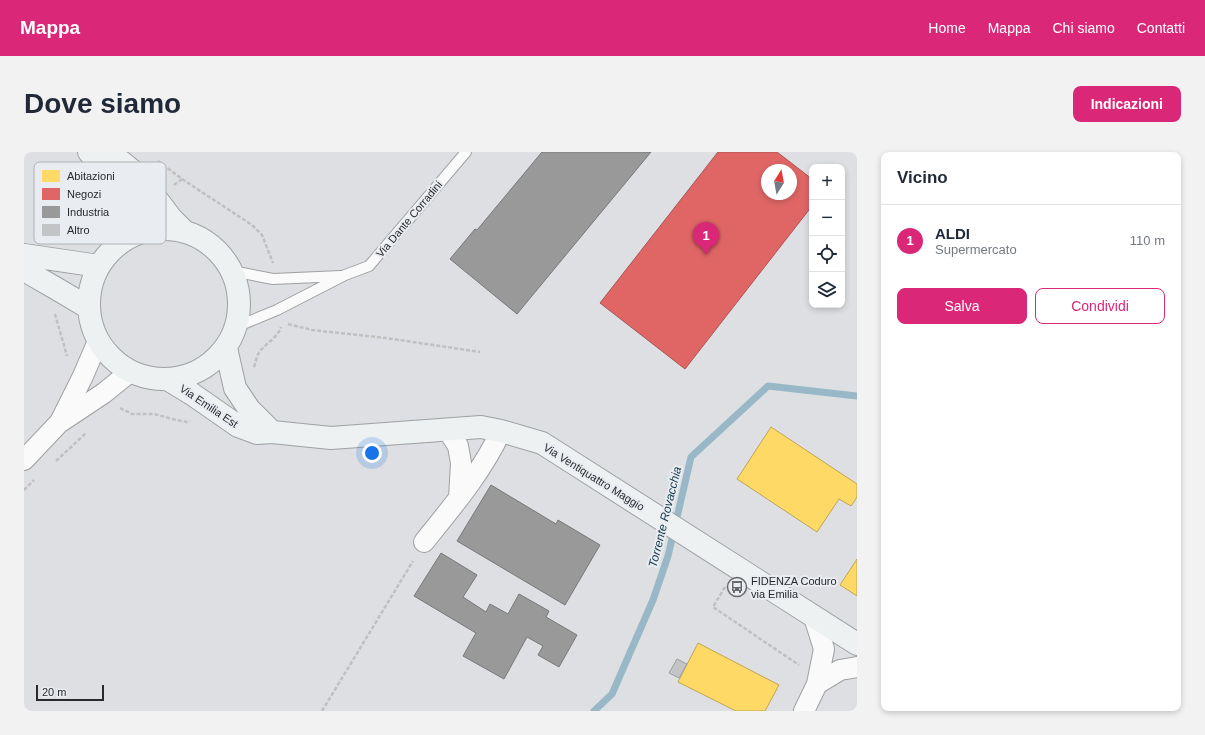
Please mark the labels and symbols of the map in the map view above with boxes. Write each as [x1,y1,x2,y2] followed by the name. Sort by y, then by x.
[34,162,166,244] legend
[761,164,797,200] north arrow
[67,170,115,182] text: Abitazioni
[374,178,444,260] street label: Via Dante Corradini
[67,188,101,200] text: Negozi
[67,206,110,218] text: Industria
[693,222,719,255] pin: 1
[67,224,90,236] text: Altro
[178,382,240,430] street label: Via Emilia Est
[541,441,647,513] street label: Via Ventiquattro Maggio
[362,443,382,463] your location
[646,465,684,569] water label: Torrente Rovacchia
[751,575,837,600] place label: FIDENZA Coduro via Emilia
[726,576,748,598] bus stop icon: FIDENZA Coduro via Emilia
[36,683,104,702] scale bar

